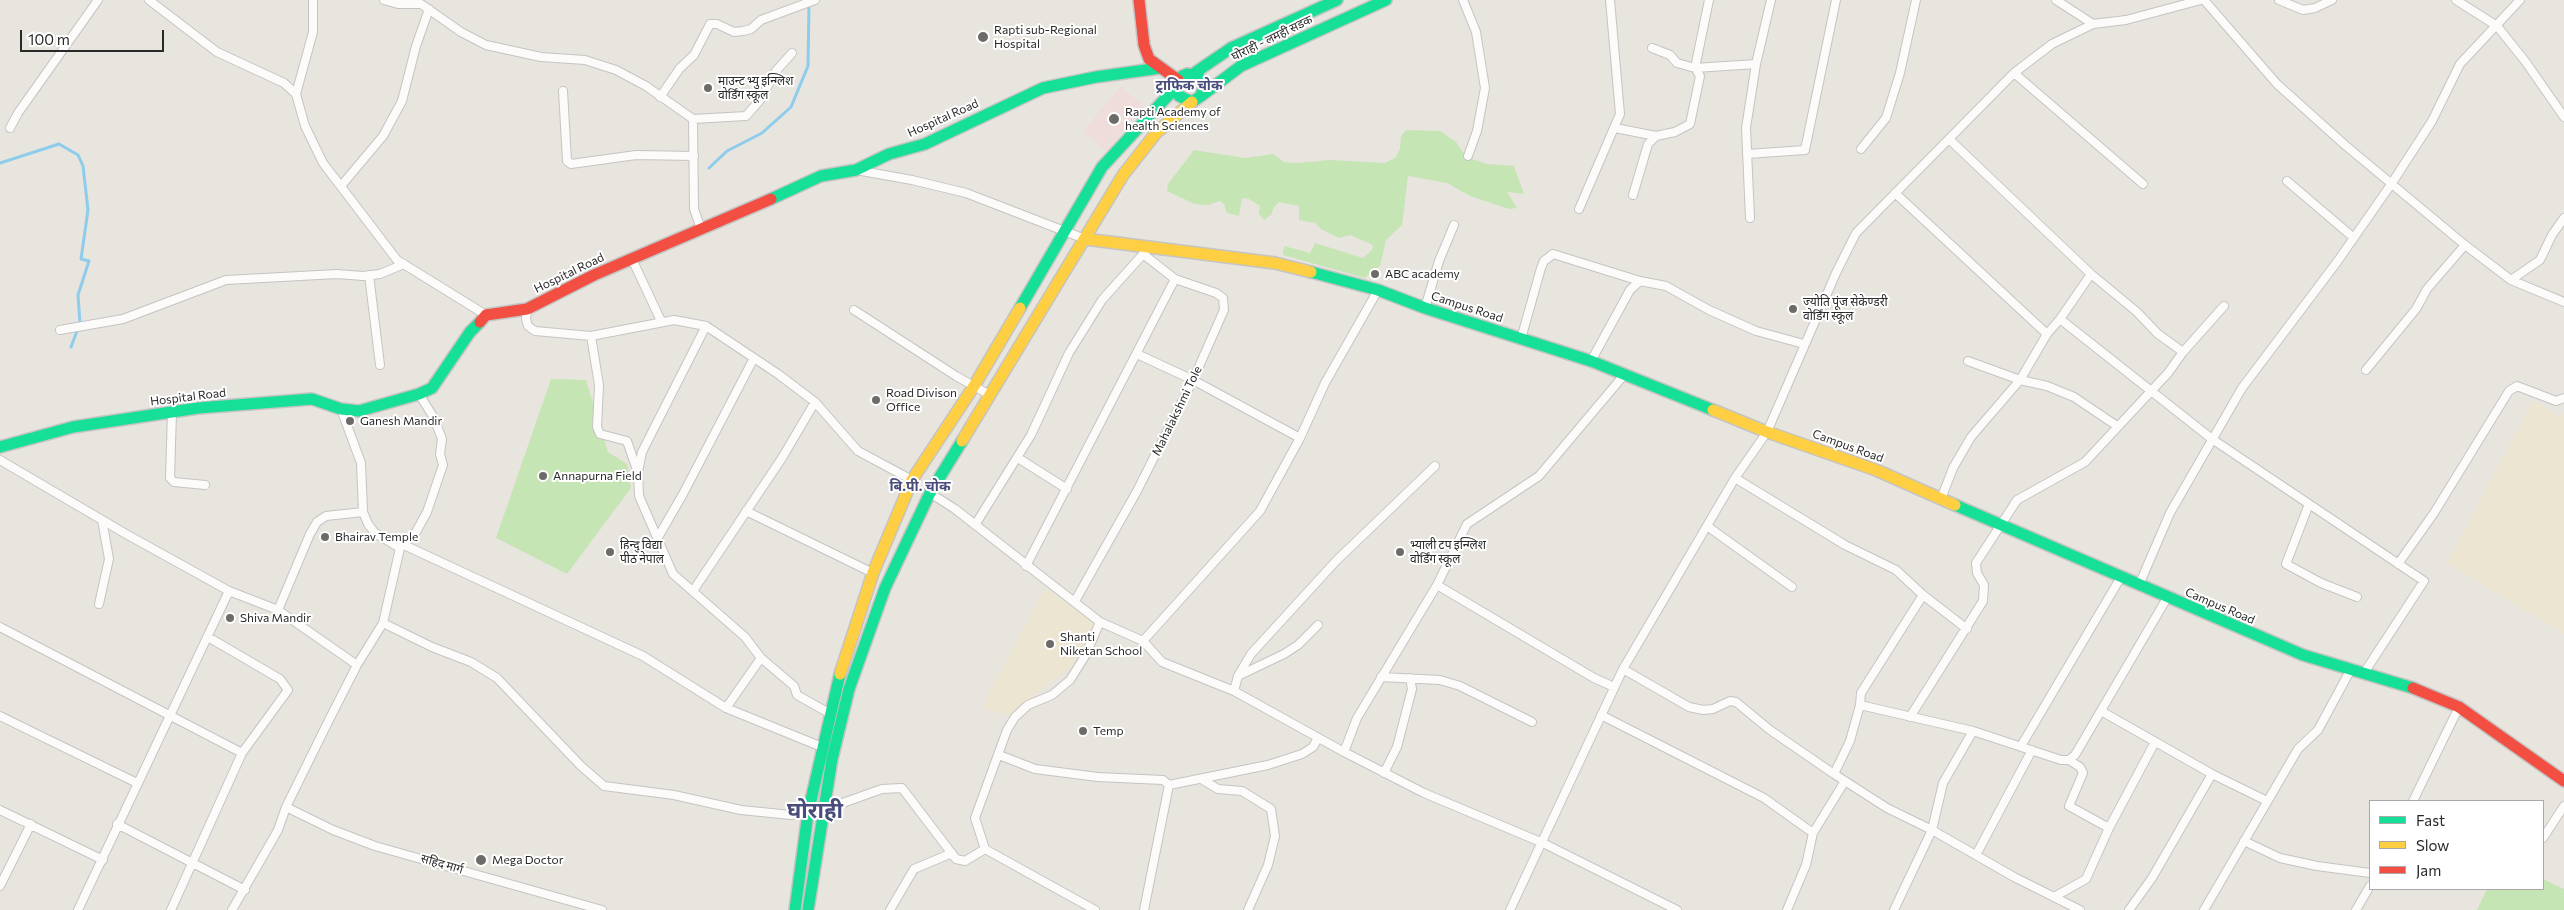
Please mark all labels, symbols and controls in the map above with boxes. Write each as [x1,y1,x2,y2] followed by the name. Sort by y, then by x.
[1229,12,1315,64] street label: घोराही - लमही सडक
[22,20,166,52] scale bar
[994,23,1097,51] place label: Rapti sub-Regional Hospital
[28,30,70,48] text: 100 m
[976,30,990,44] marker: Rapti sub-Regional Hospital
[718,74,793,102] place label: माउन्ट भ्यु इन्ग्लिश वोर्डिंग स्कूल
[1155,77,1223,93] district label: ट्राफिक चोक
[702,82,714,94] marker: माउन्ट भ्यु इन्ग्लिश वोर्डिंग स्कूल
[905,96,981,140] street label: Hospital Road
[1125,105,1221,133] place label: Rapti Academy of health Sciences
[1107,112,1121,126] marker: Rapti Academy of health Sciences
[532,250,606,296] street label: Hospital Road
[1385,267,1460,281] place label: ABC academy
[1369,268,1381,280] marker: ABC academy
[1429,289,1505,325] street label: Campus Road
[1803,295,1888,323] place label: ज्योति पूंज सेकेण्डरी वोर्डिंग स्कूल
[1787,303,1799,315] marker: ज्योति पूंज सेकेण्डरी वोर्डिंग स्कूल
[1149,364,1205,458] street label: Mahalakshmi Tole
[149,385,227,409] street label: Hospital Road
[886,386,957,414] place label: Road Divison Office
[870,394,882,406] marker: Road Divison Office
[360,414,442,428] place label: Ganesh Mandir
[344,415,356,427] marker: Ganesh Mandir
[1811,426,1885,466] street label: Campus Road
[553,469,642,483] place label: Annapurna Field
[537,470,549,482] marker: Annapurna Field
[889,478,951,494] district label: बि.पी. चोक
[335,530,418,544] place label: Bhairav Temple
[319,531,331,543] marker: Bhairav Temple
[620,538,664,566] place label: हिन्दु विद्या पीठ नेपाल
[1410,538,1486,566] place label: भ्याली टप इन्ग्लिश वोर्डिंग स्कूल
[604,546,616,558] marker: हिन्दु विद्या पीठ नेपाल
[1394,546,1406,558] marker: भ्याली टप इन्ग्लिश वोर्डिंग स्कूल
[2183,585,2257,627] street label: Campus Road
[240,611,311,625] place label: Shiva Mandir
[224,612,236,624] marker: Shiva Mandir
[1060,630,1142,658] place label: Shanti Niketan School
[1044,638,1056,650] marker: Shanti Niketan School
[1093,724,1124,738] place label: Temp
[1077,725,1089,737] marker: Temp
[787,798,843,824] district label: घोराही
[2369,800,2544,890] legend
[2416,811,2445,829] text: Fast
[2416,836,2449,854] text: Slow
[419,851,465,877] street label: सहिद मार्ग
[474,853,488,867] marker: Mega Doctor
[492,853,564,867] place label: Mega Doctor
[2416,861,2441,879] text: Jam

